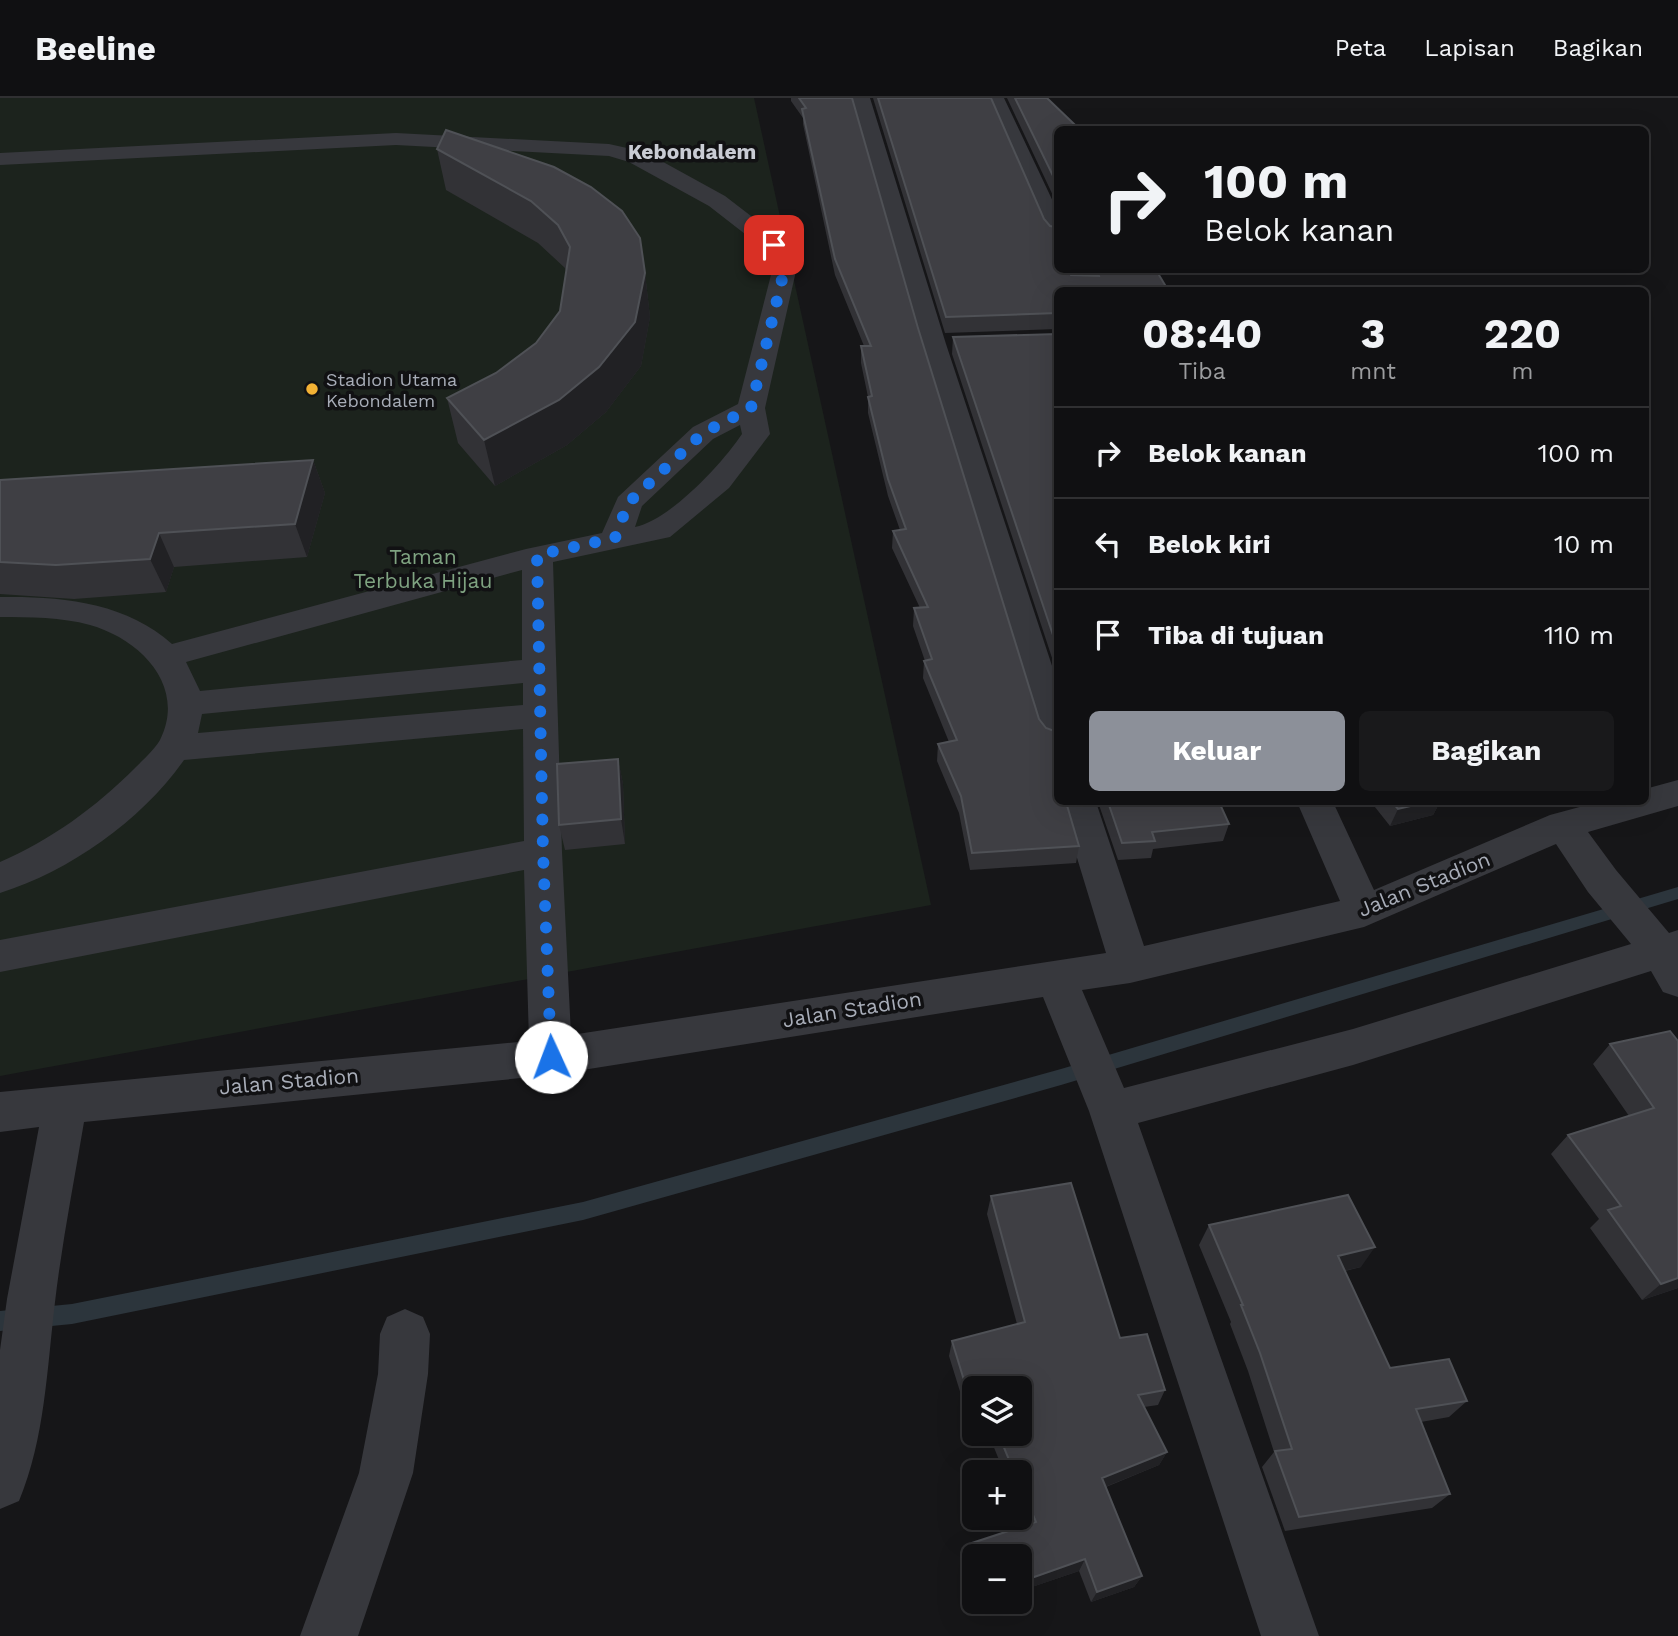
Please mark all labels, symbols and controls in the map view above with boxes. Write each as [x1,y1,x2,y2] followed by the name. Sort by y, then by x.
[35,29,156,68] text: Beeline
[1335,34,1386,62] text: Peta
[1424,34,1515,62] text: Lapisan
[1553,34,1643,62] text: Bagikan
[628,139,756,164] district label: Kebondalem
[1204,152,1348,210] text: 100 m
[1089,154,1180,245] icon: right
[1204,211,1394,249] text: Belok kanan
[744,215,804,275] pin
[755,226,793,264] icon: arrive
[1142,309,1262,358] text: 08:40
[1361,309,1385,358] text: 3
[1484,309,1561,358] text: 220
[1179,358,1226,385] text: Tiba
[1350,358,1396,385] text: mnt
[1511,358,1533,385] text: m
[326,369,457,411] place label: Stadion Utama Kebondalem
[304,381,320,397] marker: Stadion Utama Kebondalem
[1089,434,1127,472] icon: right
[1148,438,1307,468] text: Belok kanan
[1538,438,1614,468] text: 100 m
[1089,525,1127,563] icon: left
[1148,529,1271,559] text: Belok kiri
[1554,529,1614,559] text: 10 m
[354,544,492,593] park label: Taman Terbuka Hijau
[1089,616,1127,654] icon: arrive
[1148,620,1324,650] text: Tiba di tujuan
[1544,620,1614,650] text: 110 m
[1089,711,1345,791] button: Keluar
[1359,711,1614,791] button: Bagikan
[1354,846,1494,922] street label: Jalan Stadion
[781,986,923,1032] street label: Jalan Stadion
[514,1020,588,1094] position arrow
[218,1062,360,1100] street label: Jalan Stadion
[962,1376,1032,1614] map controls
[962,1376,1032,1446] button: layers
[962,1460,1032,1530] button: +
[962,1544,1032,1614] button: −

